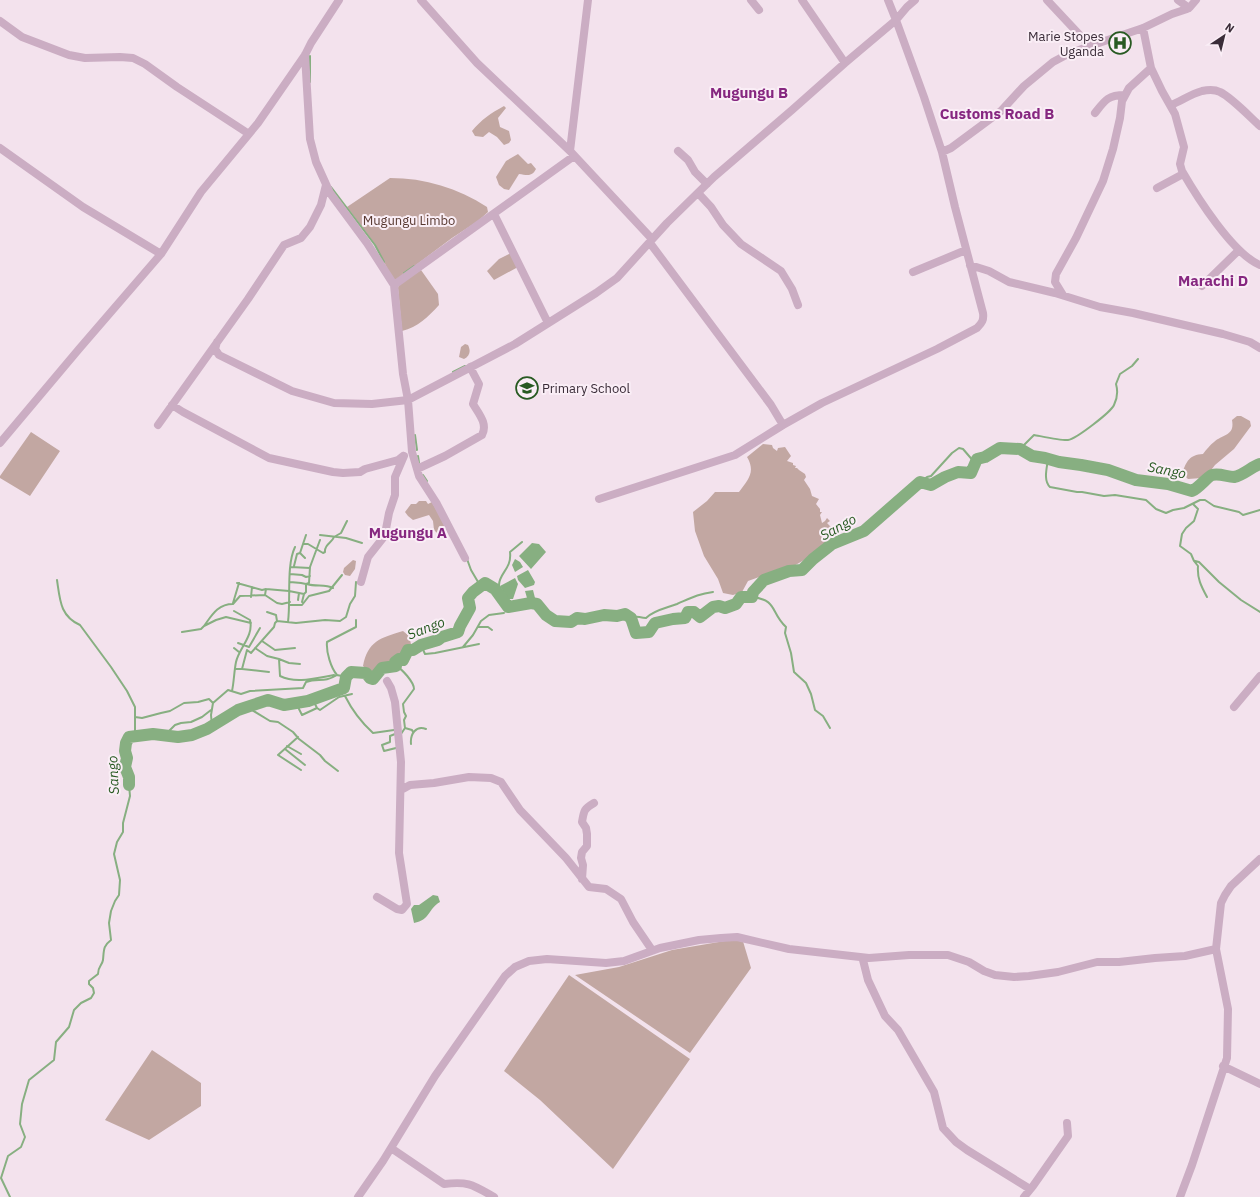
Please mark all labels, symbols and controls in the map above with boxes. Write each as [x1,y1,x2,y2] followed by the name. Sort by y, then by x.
[1204,16,1244,56] north arrow
[1222,20,1237,36] text: N
[1028,28,1104,60] place label: Marie Stopes Uganda
[1107,30,1133,56] hospital icon: Marie Stopes Uganda
[710,83,788,102] district label: Mugungu B
[940,104,1054,123] district label: Customs Road B
[363,212,455,229] park label: Mugungu Limbo
[1178,271,1248,290] district label: Marachi D
[514,375,540,401] school or university icon: Primary School
[542,380,631,397] place label: Primary School
[1146,457,1188,483] water label: Sango
[817,510,860,544] water label: Sango
[369,523,447,542] district label: Mugungu A
[405,613,448,643] water label: Sango
[103,755,123,795] water label: Sango

